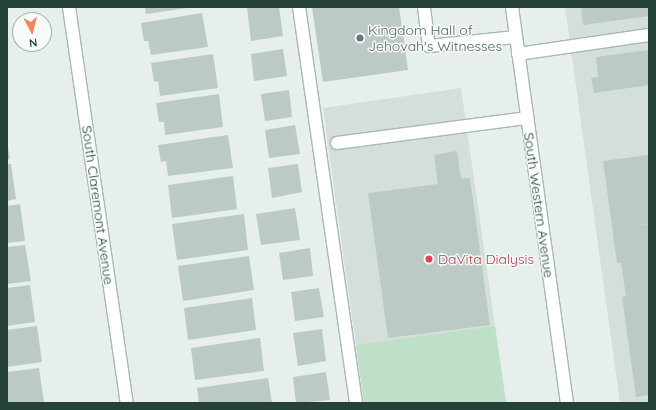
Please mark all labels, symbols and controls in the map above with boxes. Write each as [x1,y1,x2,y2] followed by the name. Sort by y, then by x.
[12,12,52,52] north arrow
[368,22,502,54] place label: Kingdom Hall of Jehovah's Witnesses
[355,33,365,43] marker: Kingdom Hall of Jehovah's Witnesses
[28,35,38,50] text: N
[79,124,117,286] street label: South Claremont Avenue
[520,131,558,279] street label: South Western Avenue
[438,251,534,267] place label: DaVita Dialysis
[423,253,435,265] marker: DaVita Dialysis

